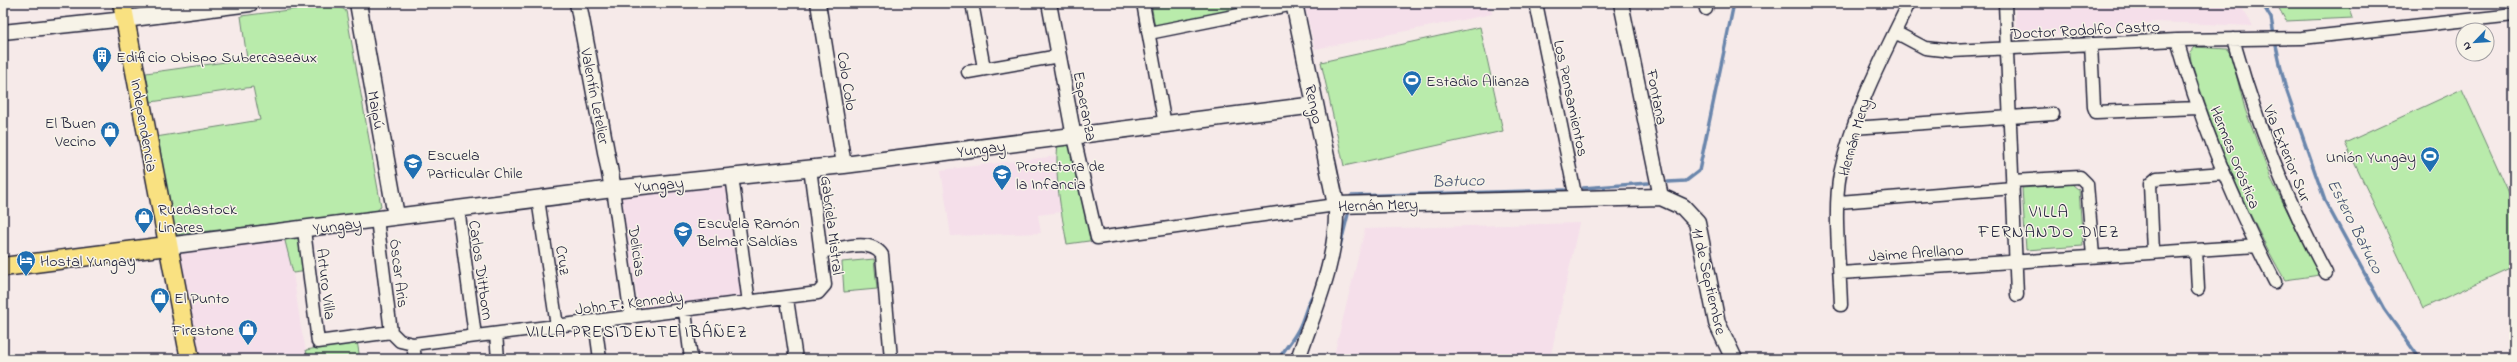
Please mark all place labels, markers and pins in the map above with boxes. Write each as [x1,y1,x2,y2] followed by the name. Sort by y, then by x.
[91,45,113,73] building icon: Edificio Obispo Subercaseaux
[116,46,317,70] place label: Edificio Obispo Subercaseaux
[1401,69,1423,97] sports icon: Estadio Alianza
[1426,70,1529,94] place label: Estadio Alianza
[45,112,96,154] place label: El Buen Vecino
[99,120,121,148] shop icon: El Buen Vecino
[427,144,524,186] place label: Escuela Particular Chile
[2419,145,2441,173] sports icon: Unión Yungay
[2326,146,2416,170] place label: Unión Yungay
[402,152,424,180] school or university icon: Escuela Particular Chile
[1016,155,1106,197] place label: Protectora de la Infancia
[991,163,1013,191] school or university icon: Protectora de la Infancia
[158,198,238,240] place label: Ruedastock Linares
[133,206,155,234] shop icon: Ruedastock Linares
[696,212,800,254] place label: Escuela Ramón Belmar Saldías
[672,220,694,248] school or university icon: Escuela Ramón Belmar Saldías
[15,249,37,277] hotel icon: Hostal Yungay
[40,250,136,274] place label: Hostal Yungay
[149,286,171,314] shop icon: El Punto
[174,287,229,311] place label: El Punto
[237,318,259,346] shop icon: Firestone
[171,319,235,343] place label: Firestone

